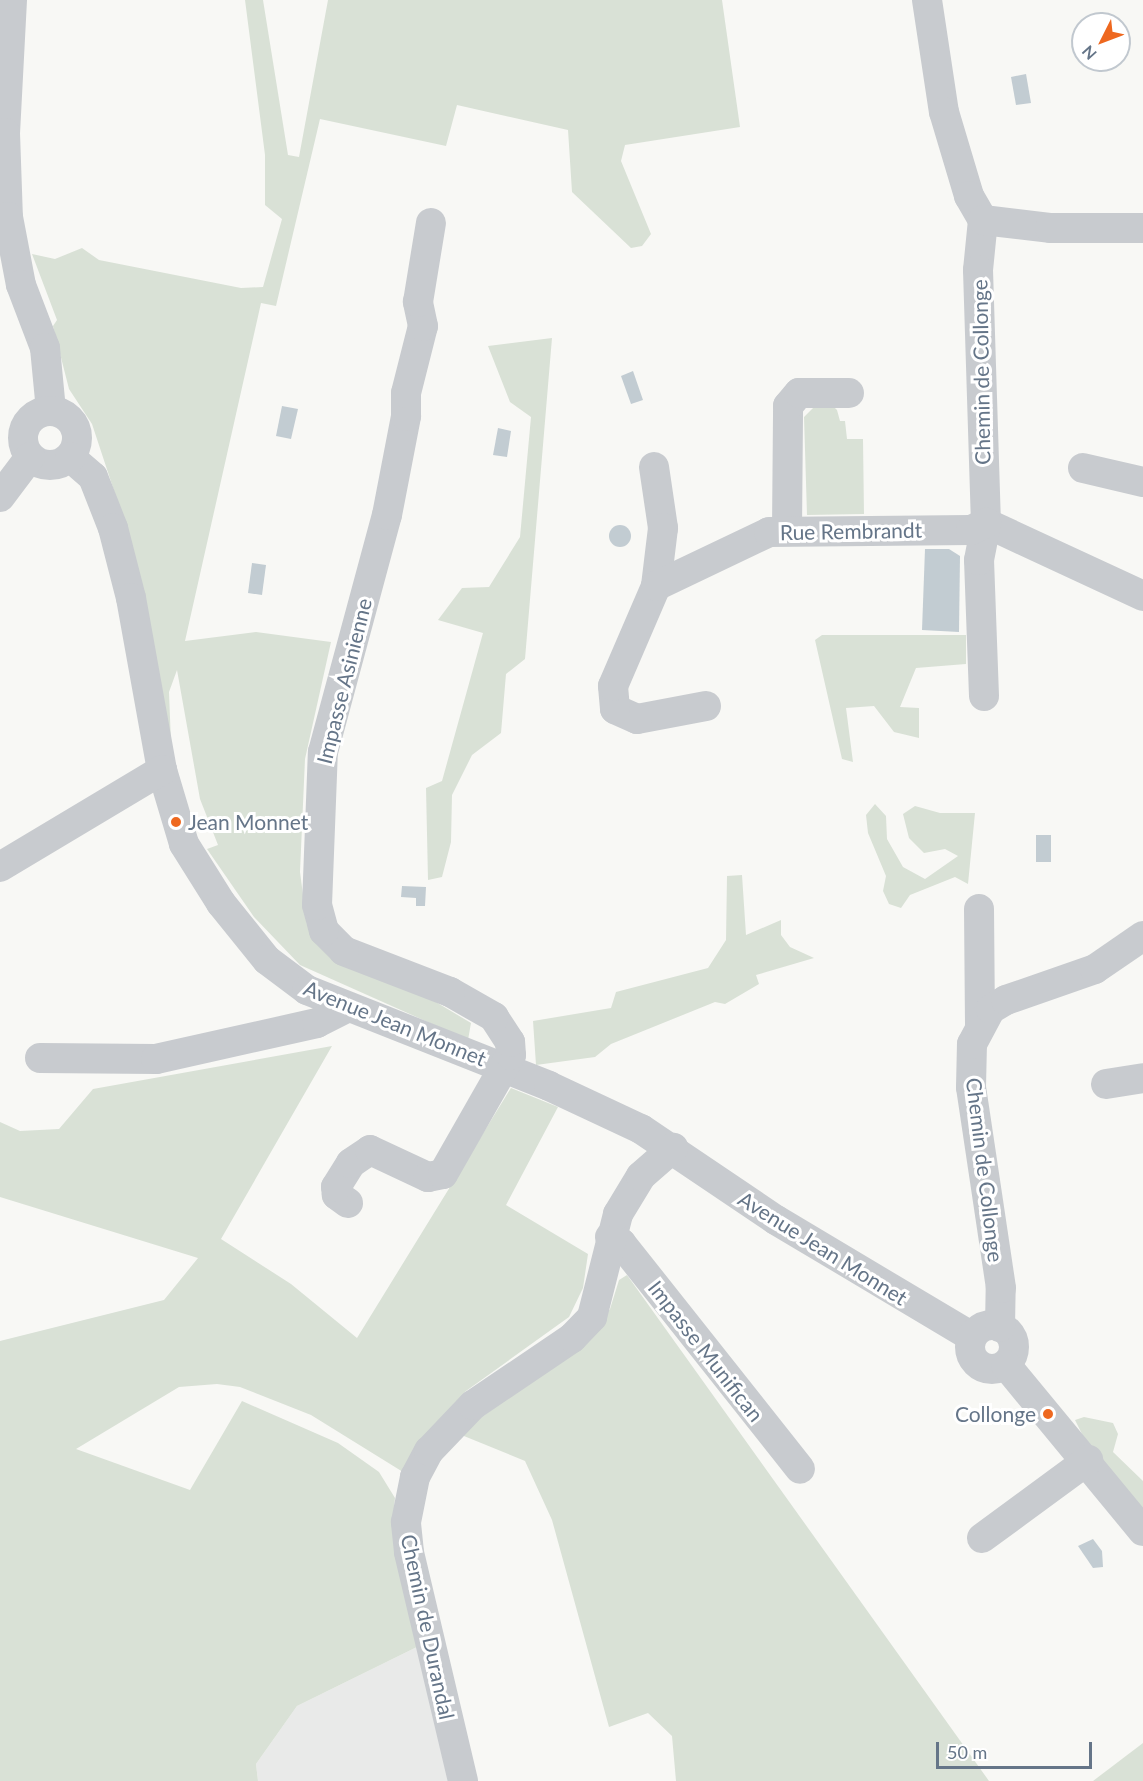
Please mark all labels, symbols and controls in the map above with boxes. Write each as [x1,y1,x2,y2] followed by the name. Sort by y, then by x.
[1071,12,1131,72] north arrow
[1078,42,1100,64] text: N
[967,279,995,465] street label: Chemin de Collonge
[780,517,922,545] street label: Rue Rembrandt
[311,595,377,767] street label: Impasse Asinienne
[188,809,308,835] place label: Jean Monnet
[169,815,183,829] marker: Jean Monnet
[300,975,490,1071] street label: Avenue Jean Monnet
[961,1076,1009,1264] street label: Chemin de Collonge
[734,1186,912,1310] street label: Avenue Jean Monnet
[643,1276,769,1426] street label: Impasse Munifican
[955,1401,1036,1427] place label: Collonge
[1041,1407,1055,1421] marker: Collonge
[396,1532,460,1722] street label: Chemin de Durandal
[939,1730,1095,1768] scale bar
[947,1741,987,1763] text: 50 m

